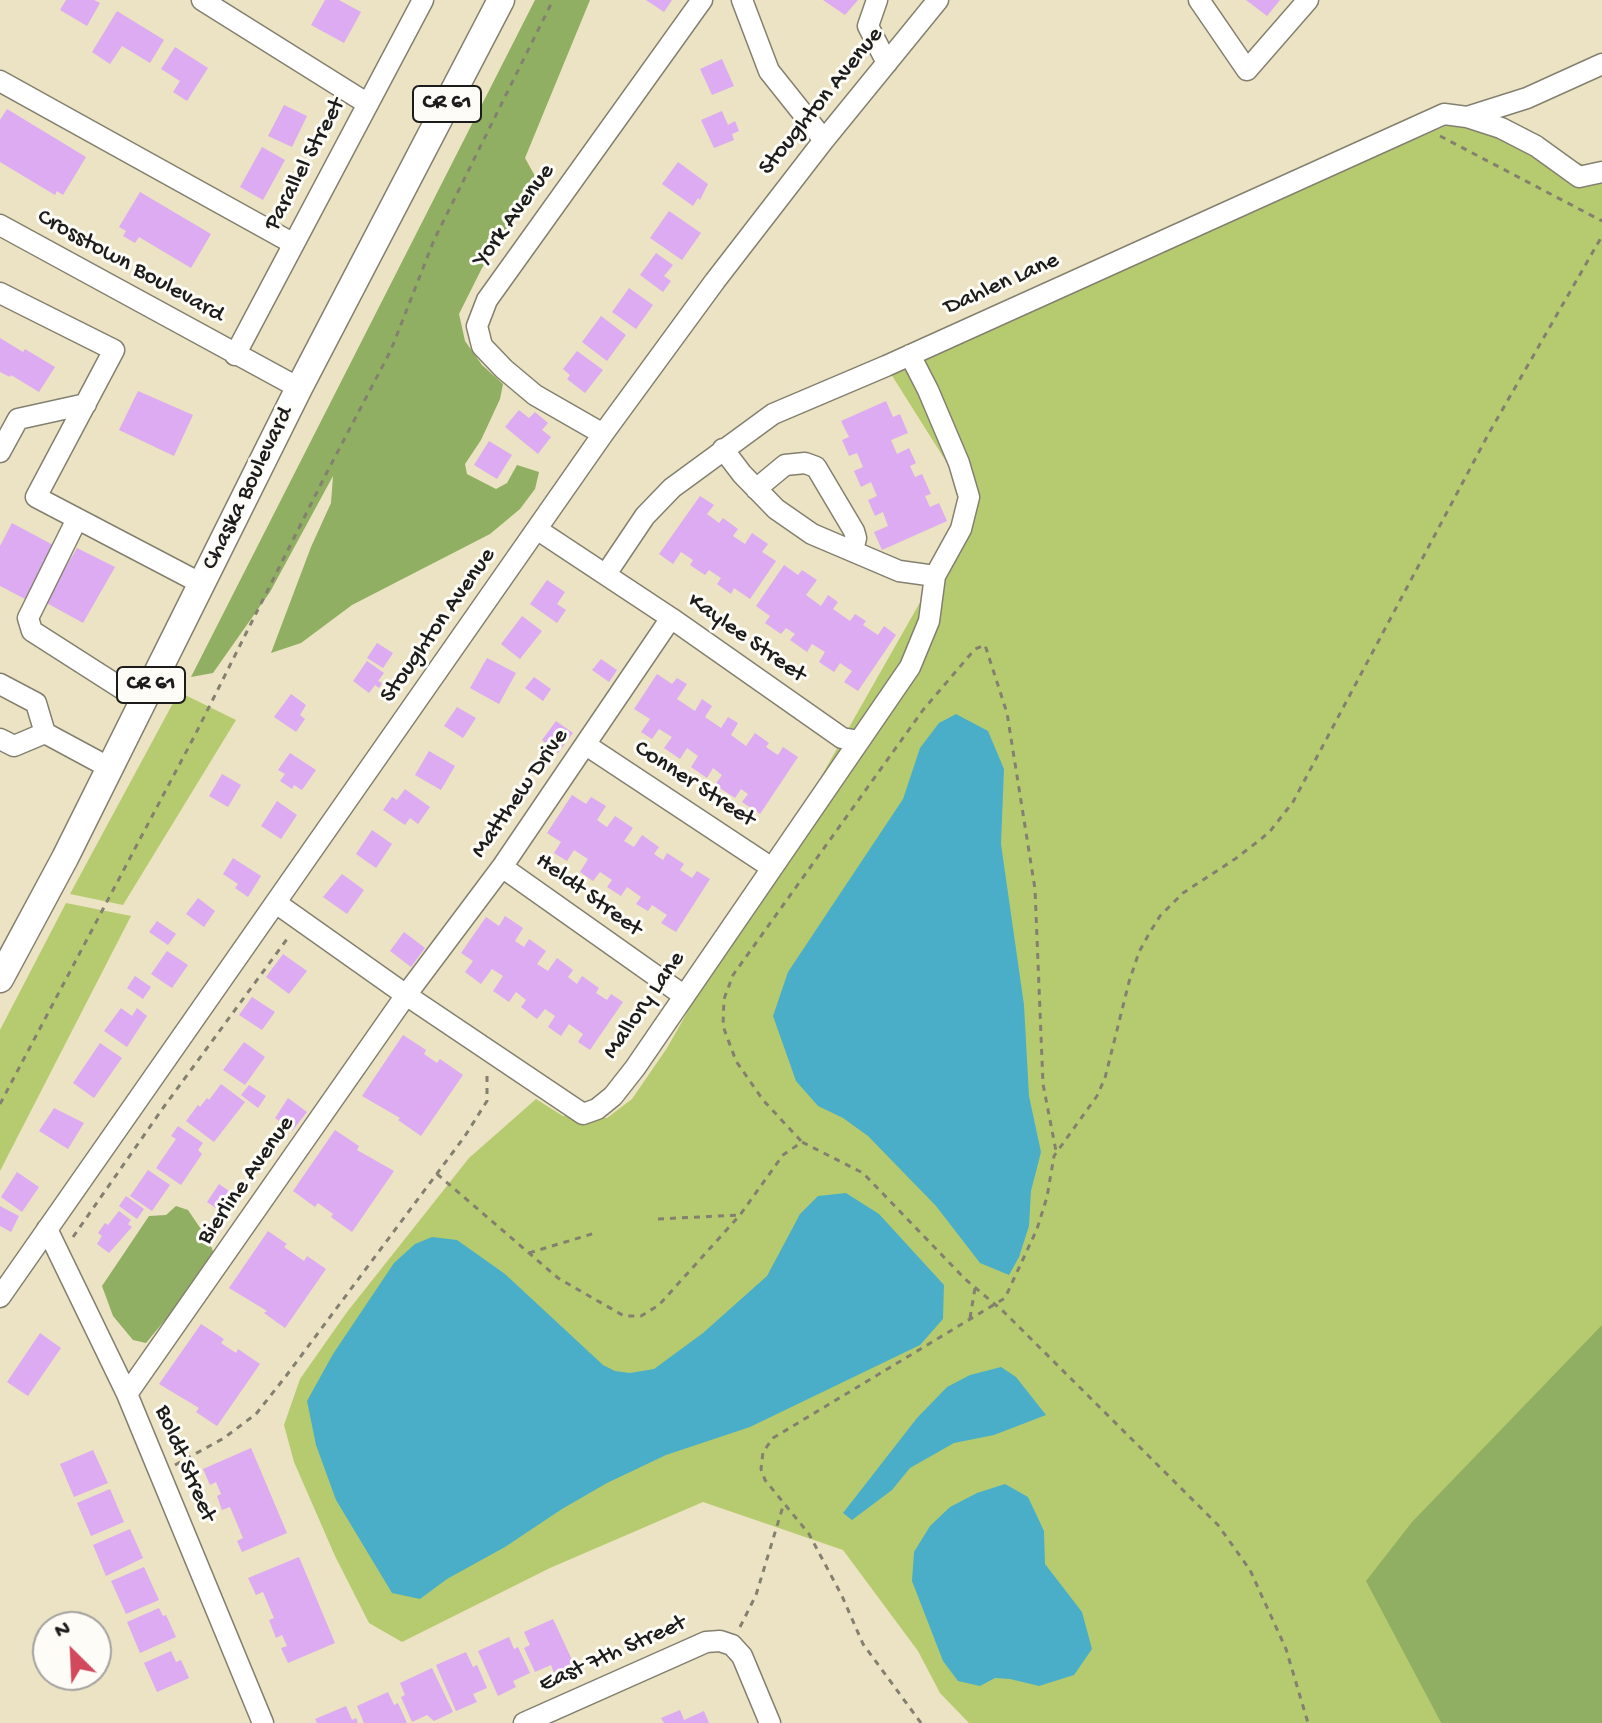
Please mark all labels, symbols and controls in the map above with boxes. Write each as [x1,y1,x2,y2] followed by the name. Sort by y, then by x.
[753,22,891,182] street label: Stoughton Avenue
[413,86,481,122] road number: CR 61
[259,94,353,236] street label: Parallel Street
[468,159,562,273] street label: York Avenue
[31,204,229,330] street label: Crosstown Boulevard
[940,247,1064,323] street label: Dahlen Lane
[197,403,301,575] street label: Chaska Boulevard
[375,543,503,709] street label: Stoughton Avenue
[681,588,811,690] street label: Kaylee Street
[117,667,185,703] road number: CR 61
[466,724,576,864] street label: Matthew Drive
[628,735,760,835] street label: Conner Street
[529,848,647,944] street label: Heldt Street
[597,947,693,1065] street label: Mallory Lane
[192,1111,302,1251] street label: Bierline Avenue
[147,1402,221,1526] street label: Boldt Street
[535,1610,691,1700] street label: East 7th Street
[32,1611,112,1691] north arrow
[51,1616,75,1646] text: N

